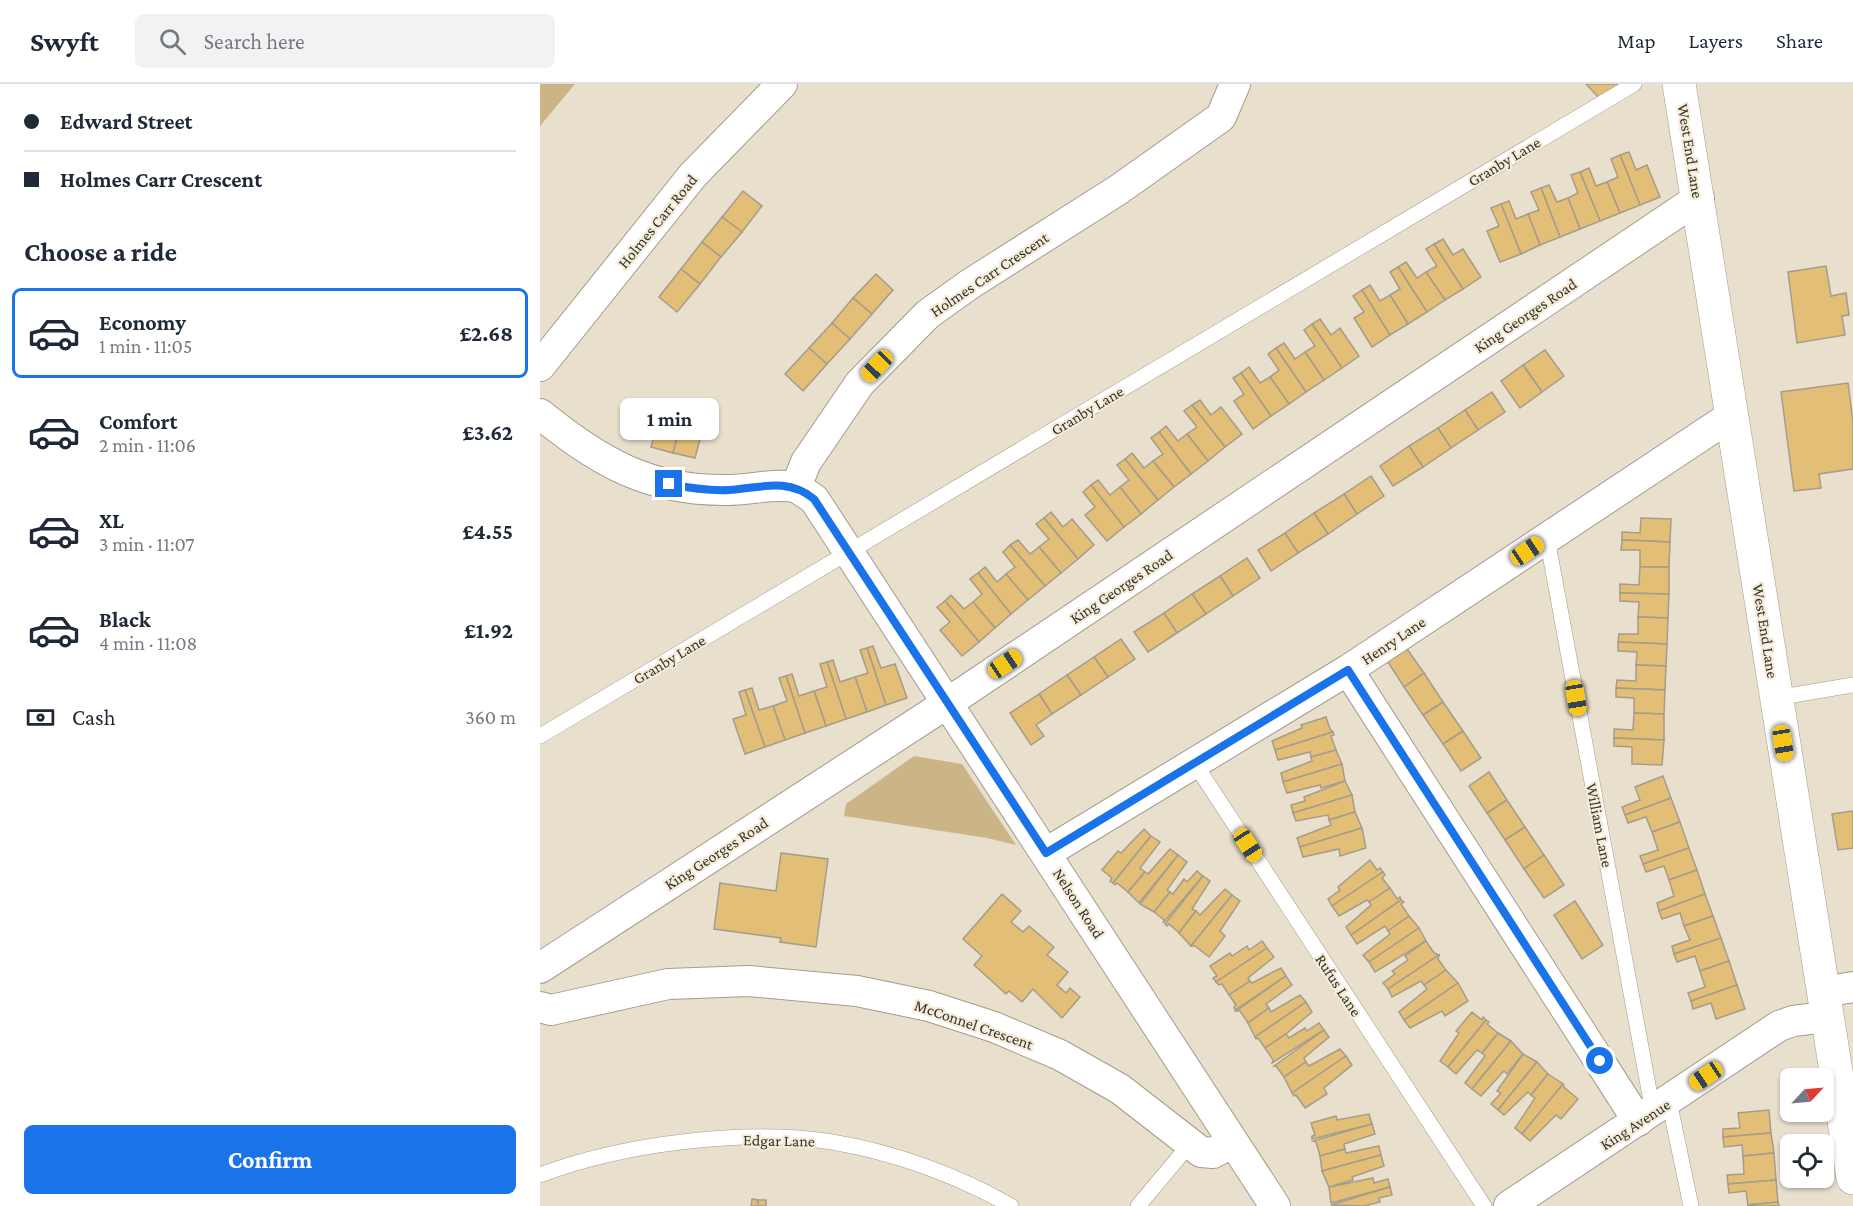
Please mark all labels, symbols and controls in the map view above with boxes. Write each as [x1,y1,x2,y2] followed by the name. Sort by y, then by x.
[135,14,555,68] search box
[156,25,189,58] icon: search
[30,26,99,57] text: Swyft
[204,29,305,54] text: Search here
[1617,29,1656,53] text: Map
[1689,29,1743,53] text: Layers
[1776,29,1823,53] text: Share
[1675,103,1706,199] street label: West End Lane
[60,109,193,134] text: Edward Street
[1465,133,1544,190] street label: Granby Lane
[60,167,262,192] text: Holmes Carr Crescent
[614,171,701,272] street label: Holmes Carr Road
[927,228,1052,320] street label: Holmes Carr Crescent
[24,237,177,267] text: Choose a ride
[1471,275,1581,357] street label: King Georges Road
[27,306,81,360] icon: car
[99,310,186,335] text: Economy
[460,321,513,346] text: £2.68
[99,335,192,357] text: 1 min · 11:05
[858,347,896,385] car
[1048,382,1127,439] street label: Granby Lane
[620,397,718,439] callout: 1 min
[27,405,81,459] icon: car
[647,408,692,430] text: 1 min
[99,409,177,434] text: Comfort
[462,420,513,445] text: £3.62
[99,434,196,456] text: 2 min · 11:06
[655,470,682,497] route end
[27,504,81,558] icon: car
[99,508,124,533] text: XL
[462,519,513,544] text: £4.55
[99,533,195,555] text: 3 min · 11:07
[1507,533,1547,569] car
[1067,546,1177,628] street label: King Georges Road
[1750,583,1781,679] street label: West End Lane
[27,603,81,657] icon: car
[99,607,151,632] text: Black
[1358,613,1429,669] street label: Henry Lane
[464,618,513,643] text: £1.92
[630,631,709,688] street label: Granby Lane
[99,632,197,654] text: 4 min · 11:08
[985,646,1025,682] car
[1564,679,1588,717] car
[24,701,57,734] icon: cash
[72,705,116,730] text: Cash
[465,706,516,728] text: 360 m
[1771,724,1795,762] car
[1583,782,1616,869] street label: William Lane
[661,813,772,894] street label: King Georges Road
[1231,825,1265,865] car
[1050,865,1108,942] street label: Nelson Road
[1312,951,1365,1020] street label: Rufus Lane
[912,996,1036,1053] street label: McConnel Crescent
[1586,1047,1613,1074] route start
[1686,1058,1726,1094] car
[1780,1068,1834,1122] north arrow
[1780,1068,1834,1188] map controls
[1597,1096,1674,1154] street label: King Avenue
[24,1125,516,1194] button: Confirm
[743,1131,815,1151] street label: Edgar Lane
[1780,1134,1834,1188] button: locate

